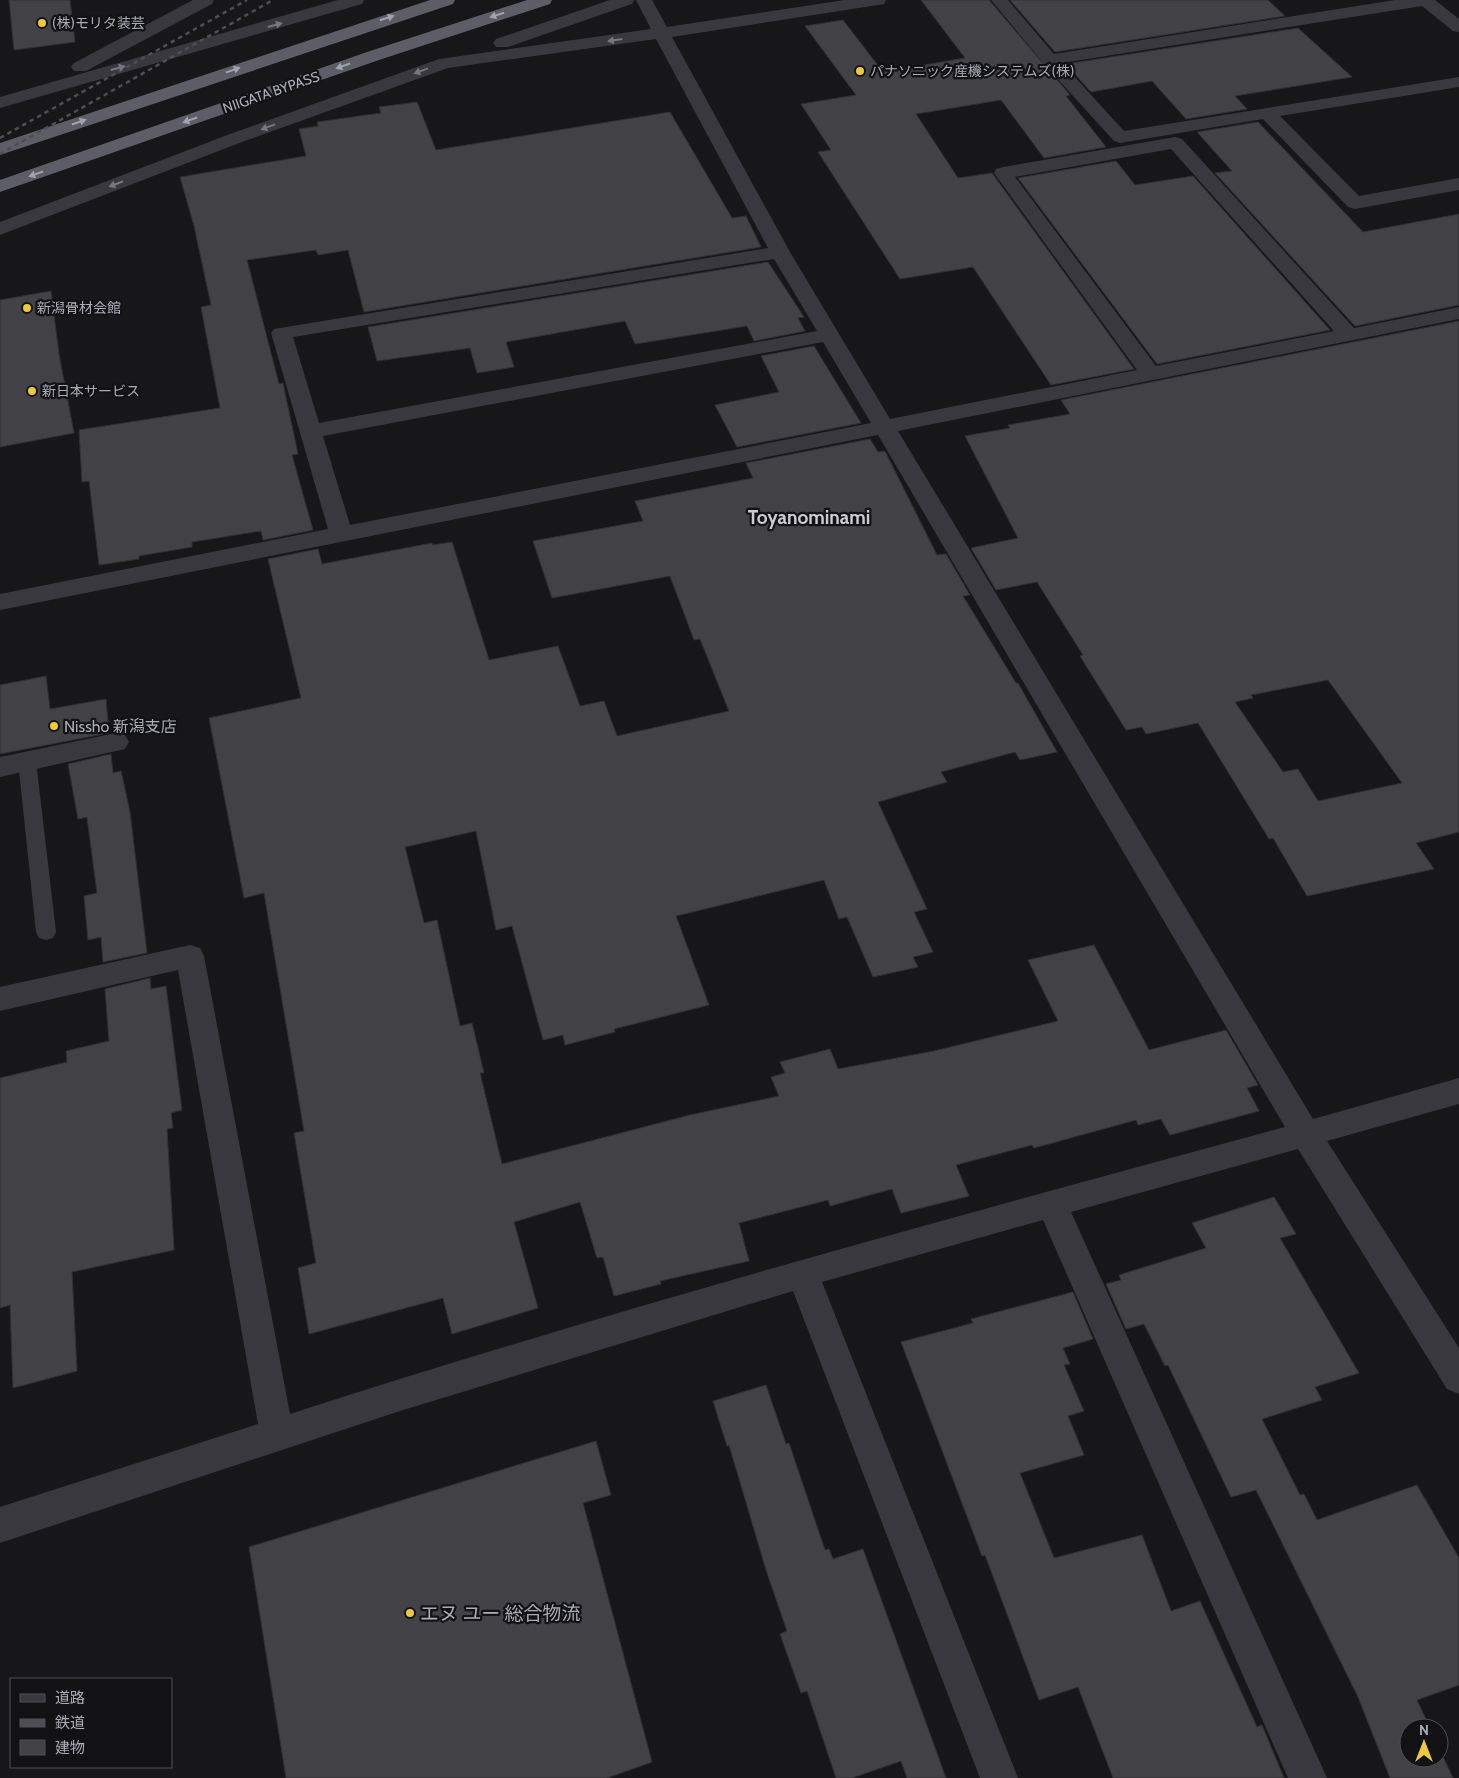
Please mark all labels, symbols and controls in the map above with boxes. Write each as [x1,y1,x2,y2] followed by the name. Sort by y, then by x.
[490,12,505,19] one-way arrow
[52,14,145,32] place label: (株)モリタ装芸
[380,14,395,22] one-way arrow
[36,17,48,29] marker: (株)モリタ装芸
[267,21,282,29] one-way arrow
[607,36,623,44] one-way arrow
[870,62,1074,80] place label: パナソニック産機システムズ(株)
[335,63,350,71] one-way arrow
[111,64,126,72] one-way arrow
[854,65,866,77] marker: パナソニック産機システムズ(株)
[226,66,241,73] one-way arrow
[220,67,322,117] street label: NIIGATA BYPASS
[413,68,428,75] one-way arrow
[182,117,197,124] one-way arrow
[72,118,87,125] one-way arrow
[260,123,275,131] one-way arrow
[29,171,44,178] one-way arrow
[108,180,123,188] one-way arrow
[37,299,121,317] place label: 新潟骨材会館
[21,302,33,314] marker: 新潟骨材会館
[42,382,140,400] place label: 新日本サービス
[26,385,38,397] marker: 新日本サービス
[748,506,870,529] district label: Toyanominami
[64,717,177,736] place label: Nissho 新潟支店
[48,720,60,732] marker: Nissho 新潟支店
[420,1602,581,1625] place label: エヌ ユー 総合物流
[404,1607,416,1619] marker: エヌ ユー 総合物流
[10,1678,172,1768] legend
[55,1689,85,1707] text: 道路
[55,1714,85,1732] text: 鉄道
[1399,1718,1449,1768] north arrow
[1419,1721,1429,1739] text: N
[55,1739,85,1757] text: 建物

